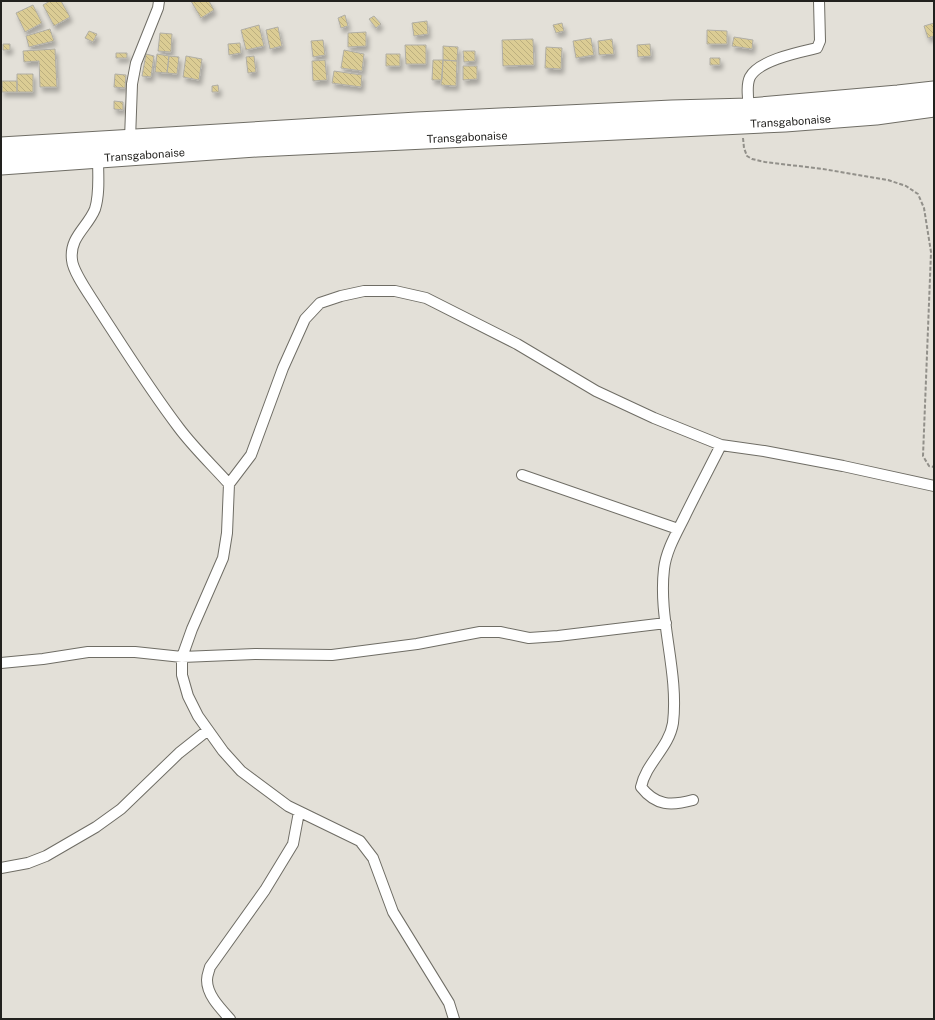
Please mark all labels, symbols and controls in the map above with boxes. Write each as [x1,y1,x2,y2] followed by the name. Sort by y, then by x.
[750,112,831,130] street label: Transgabonaise
[426,129,508,145] street label: Transgabonaise
[104,146,185,164] street label: Transgabonaise

